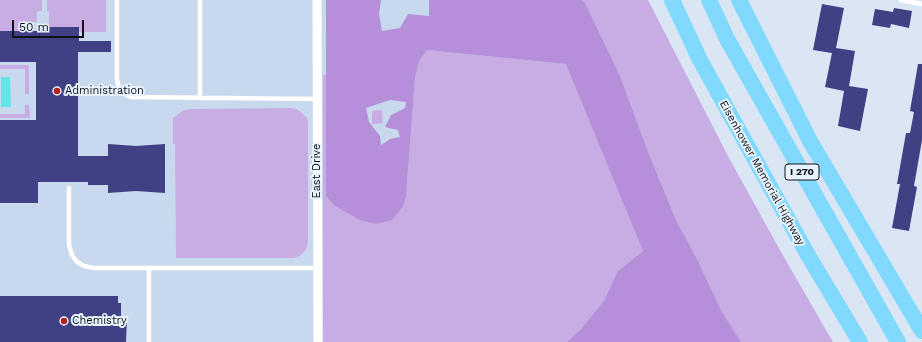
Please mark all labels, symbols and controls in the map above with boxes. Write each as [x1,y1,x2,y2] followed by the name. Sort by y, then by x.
[14,12,86,38] scale bar
[19,20,49,34] text: 50 m
[65,84,144,98] place label: Administration
[52,86,62,96] marker: Administration
[717,98,807,248] street label: Eisenhower Memorial Highway
[310,144,324,198] street label: East Drive
[785,164,819,180] road number: I 270
[72,314,127,328] place label: Chemistry
[59,316,69,326] marker: Chemistry

